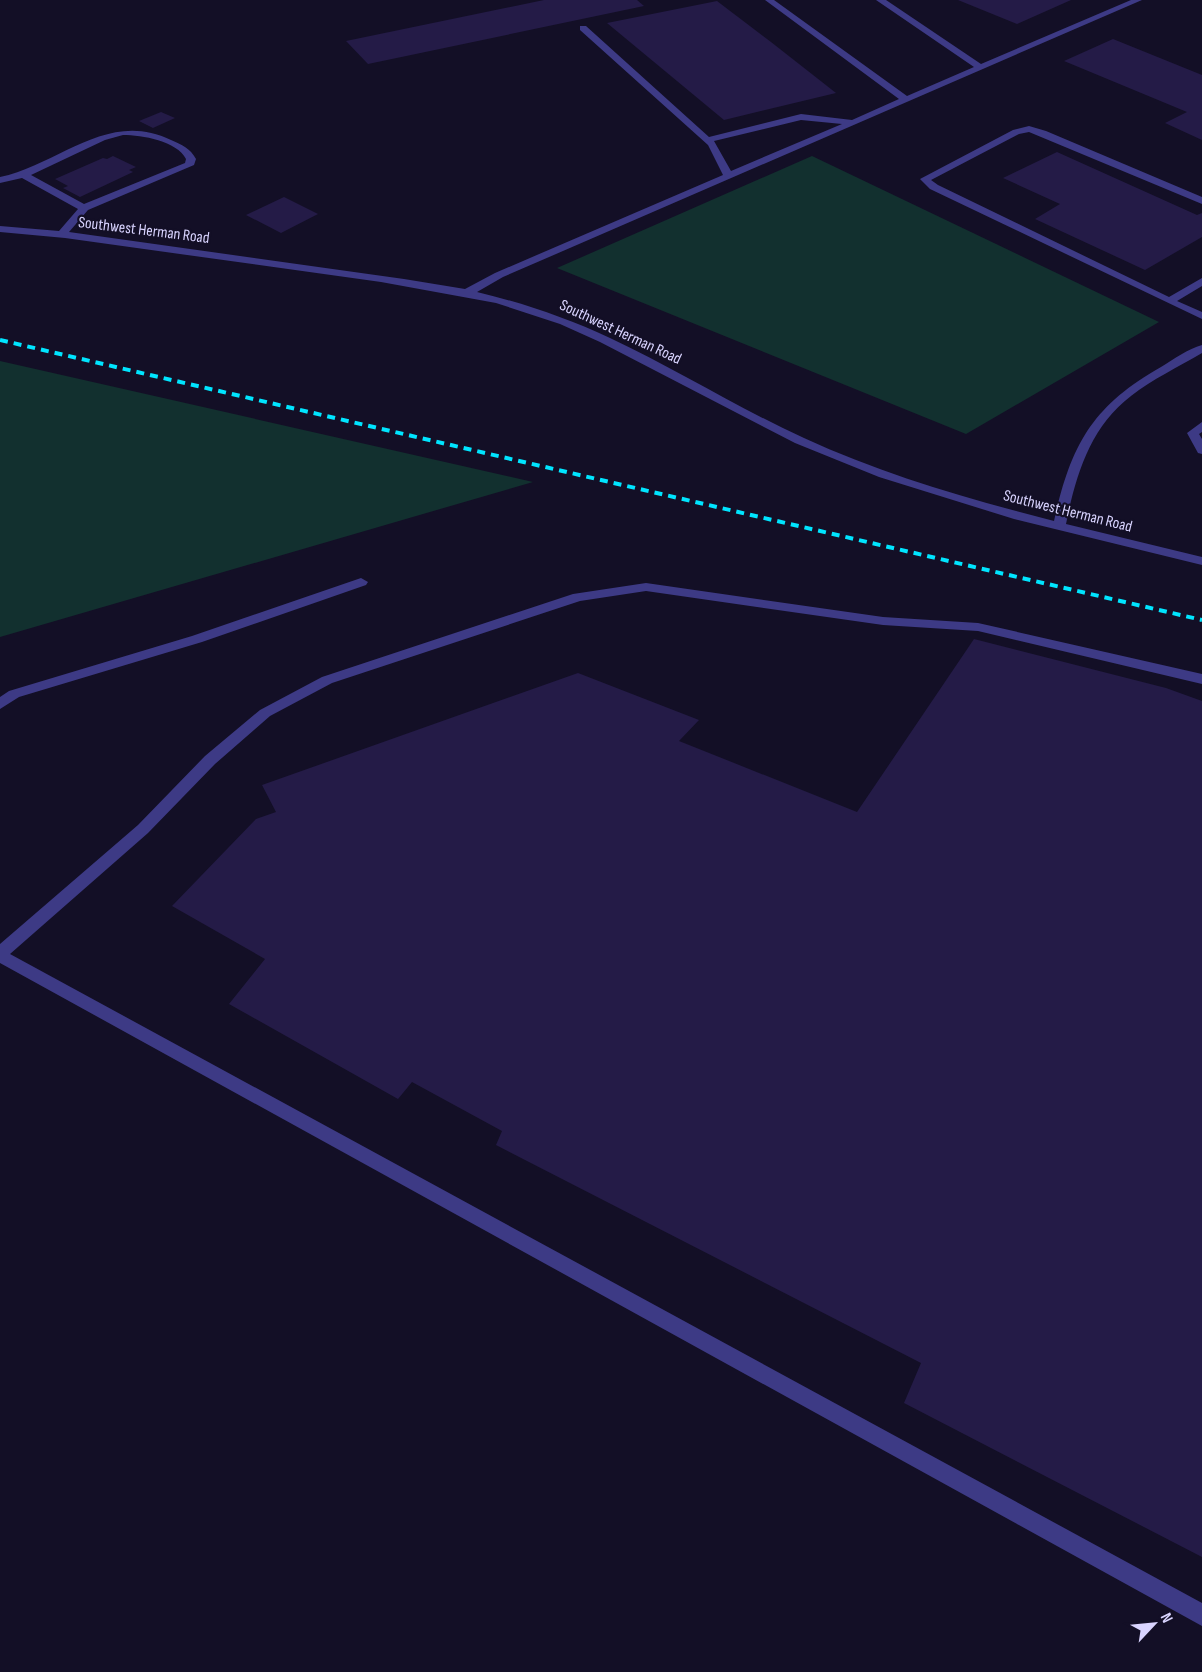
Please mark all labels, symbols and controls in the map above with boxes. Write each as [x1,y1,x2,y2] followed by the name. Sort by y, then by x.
[77,213,211,248] street label: Southwest Herman Road
[557,296,684,369] street label: Southwest Herman Road
[1001,486,1134,537] street label: Southwest Herman Road
[1124,1594,1184,1654] north arrow
[1156,1610,1177,1626] text: N

